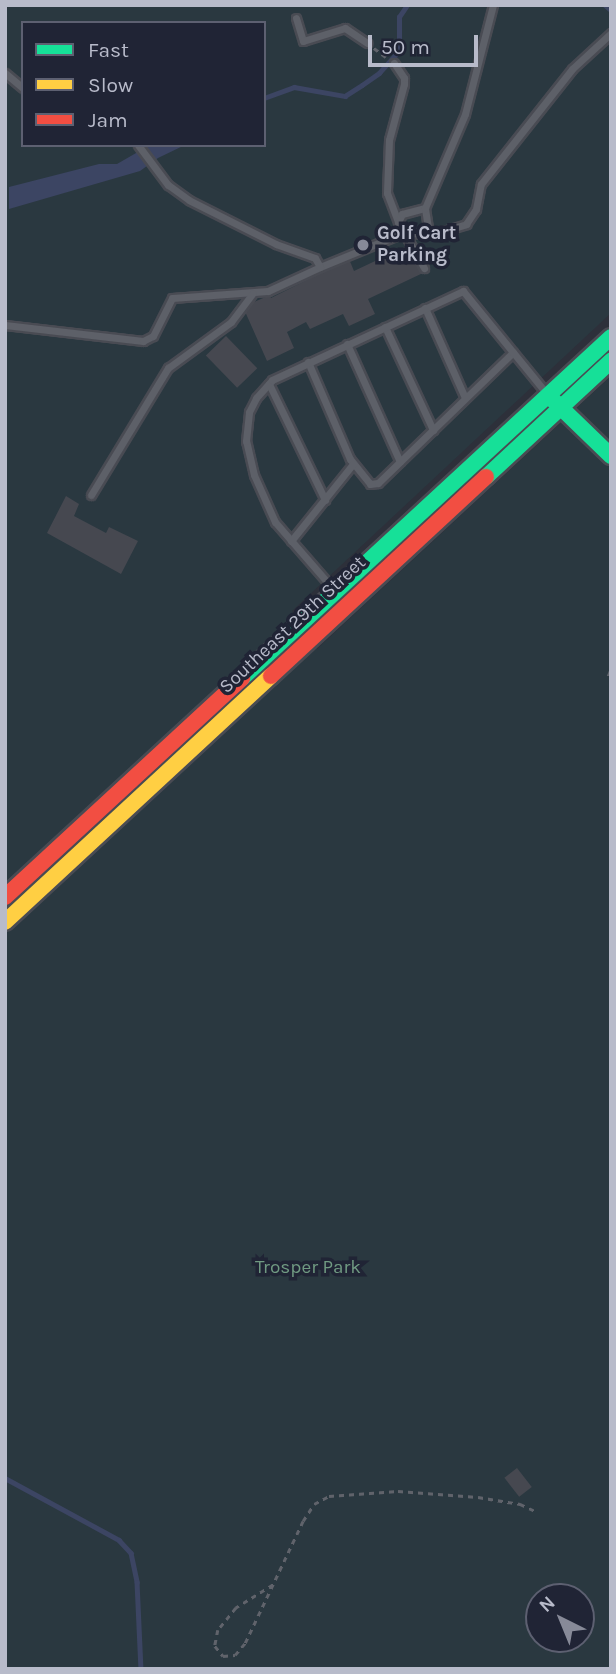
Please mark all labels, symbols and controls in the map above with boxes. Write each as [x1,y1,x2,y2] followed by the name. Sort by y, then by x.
[21,21,266,147] legend
[371,21,481,65] scale bar
[381,35,430,59] text: 50 m
[88,38,129,62] text: Fast
[88,73,133,97] text: Slow
[88,108,128,132] text: Jam
[377,223,456,267] place label: Golf Cart Parking
[355,237,371,253] marker: Golf Cart Parking
[215,551,371,699] street label: Southeast 29th Street
[255,1257,361,1279] park label: Trosper Park
[525,1583,595,1653] north arrow
[535,1591,560,1617] text: N

